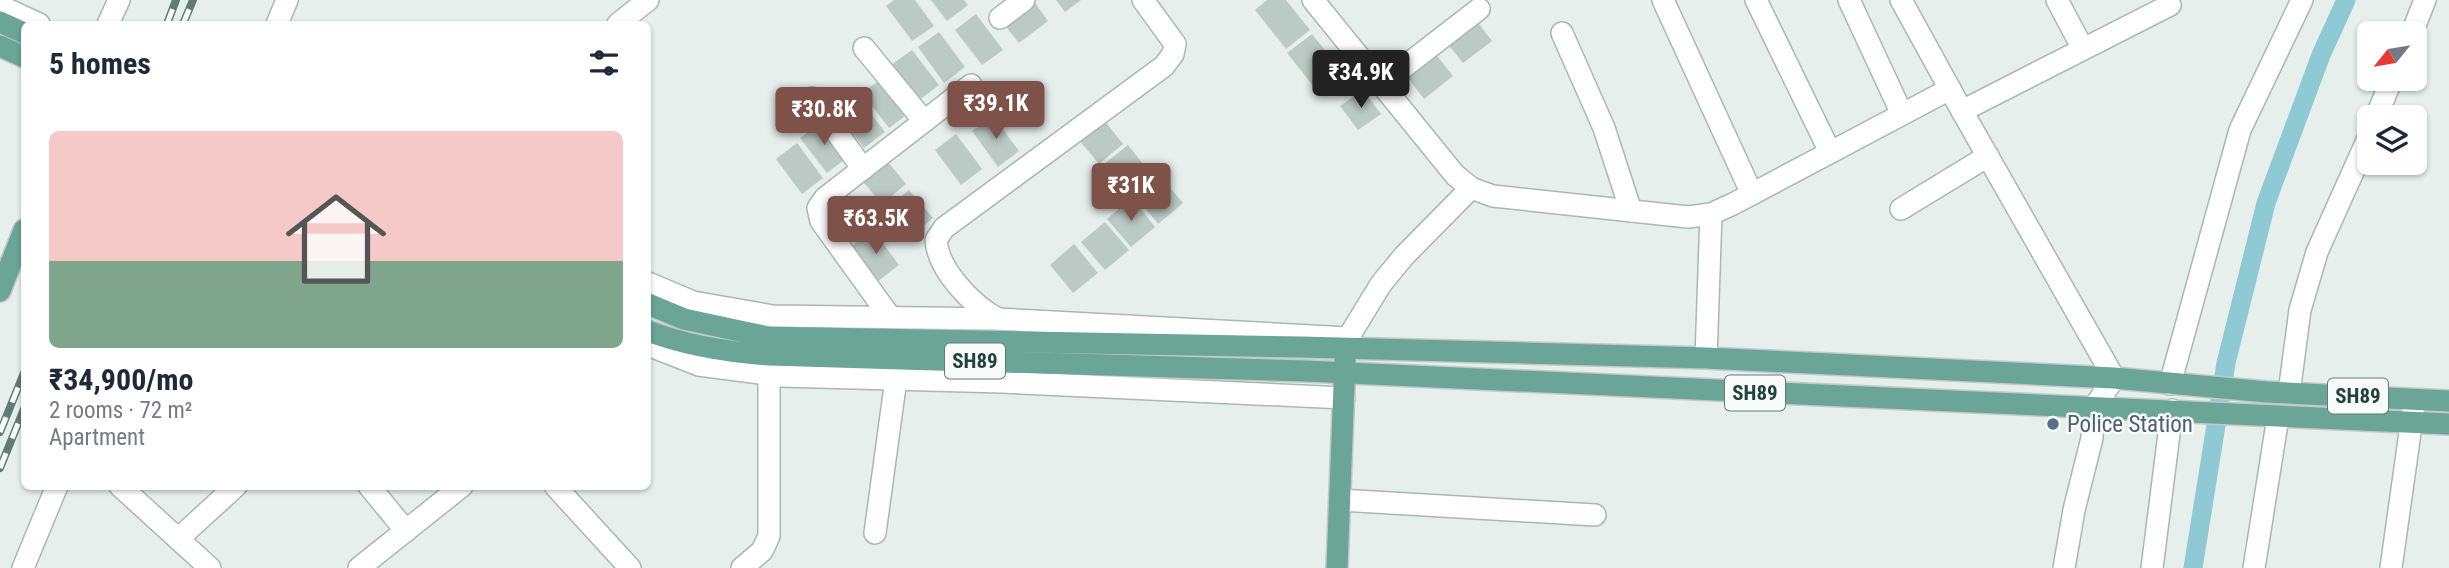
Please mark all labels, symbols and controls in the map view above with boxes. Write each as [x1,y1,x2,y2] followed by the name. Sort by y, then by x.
[2357,21,2427,91] north arrow
[2357,21,2427,175] map controls
[585,44,623,82] icon: filters
[49,46,151,81] text: 5 homes
[1304,50,1418,110] pin: ₹34.9K
[1328,59,1394,86] text: ₹34.9K
[939,82,1053,141] pin: ₹39.1K
[767,88,881,147] pin: ₹30.8K
[963,90,1029,117] text: ₹39.1K
[791,96,857,123] text: ₹30.8K
[2357,105,2427,175] button: layers
[1090,164,1172,223] pin: ₹31K
[1108,172,1154,199] text: ₹31K
[273,176,399,302] icon: home
[819,196,933,256] pin: ₹63.5K
[843,205,909,232] text: ₹63.5K
[945,344,1005,378] road number: SH89
[49,362,193,397] text: ₹34,900/mo
[1725,376,1785,410] road number: SH89
[2328,378,2388,414] road number: SH89
[49,397,192,424] text: 2 rooms · 72 m²
[2067,411,2193,438] place label: Police Station
[2045,416,2061,432] marker: Police Station
[49,424,145,451] text: Apartment

